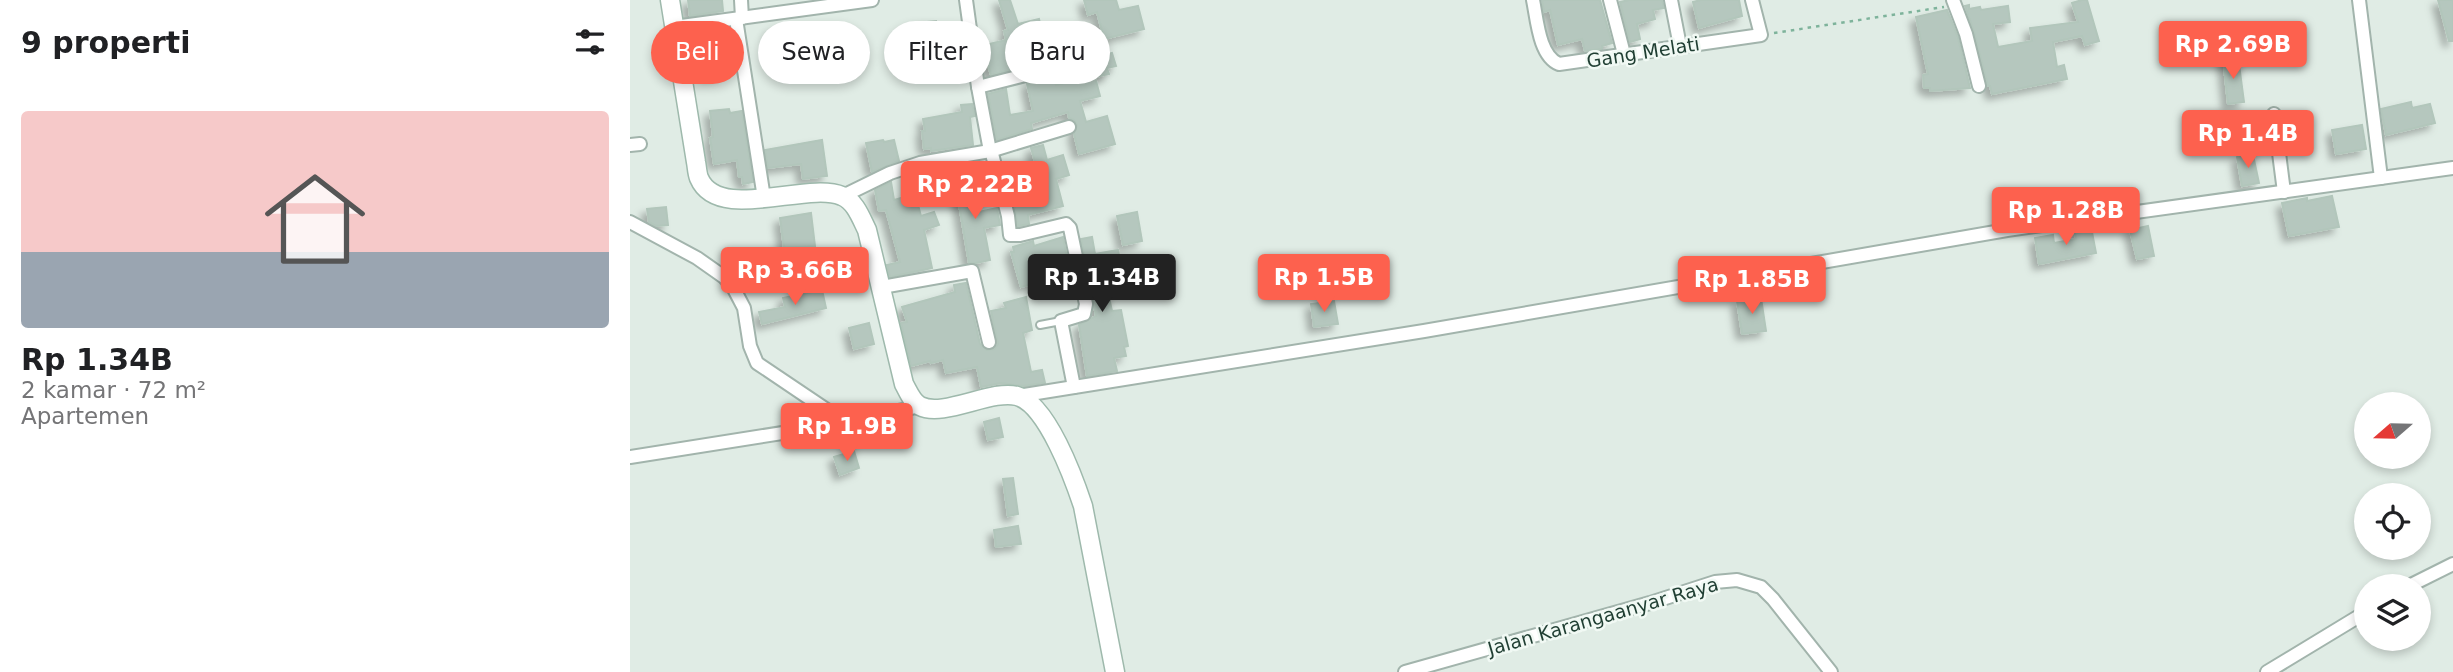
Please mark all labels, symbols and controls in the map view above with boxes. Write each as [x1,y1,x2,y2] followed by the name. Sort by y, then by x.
[651,21,744,84] chip: Beli
[758,21,870,84] chip: Sewa
[884,21,991,84] chip: Filter
[1005,21,1110,84] chip: Baru
[2161,22,2305,81] pin: Rp 2.69B
[571,23,609,61] icon: filters
[21,25,190,60] text: 9 properti
[2175,31,2291,57] text: Rp 2.69B
[1585,32,1701,72] street label: Gang Melati
[2183,110,2313,170] pin: Rp 1.4B
[2198,120,2298,146] text: Rp 1.4B
[252,156,378,282] icon: home
[903,162,1047,221] pin: Rp 2.22B
[917,171,1033,197] text: Rp 2.22B
[1994,188,2138,247] pin: Rp 1.28B
[2008,197,2124,223] text: Rp 1.28B
[723,247,867,307] pin: Rp 3.66B
[1030,254,1174,314] pin: Rp 1.34B
[1259,254,1389,314] pin: Rp 1.5B
[1680,256,1824,316] pin: Rp 1.85B
[737,257,853,283] text: Rp 3.66B
[1044,264,1160,290] text: Rp 1.34B
[1274,264,1374,290] text: Rp 1.5B
[1694,266,1810,292] text: Rp 1.85B
[21,342,173,377] text: Rp 1.34B
[21,377,206,403] text: 2 kamar · 72 m²
[2354,392,2431,469] north arrow
[2354,392,2431,651] map controls
[21,403,149,429] text: Apartemen
[782,404,912,463] pin: Rp 1.9B
[797,413,897,439] text: Rp 1.9B
[2354,483,2431,560] button: locate
[1484,572,1721,660] street label: Jalan Karangaanyar Raya
[2354,574,2431,651] button: layers

